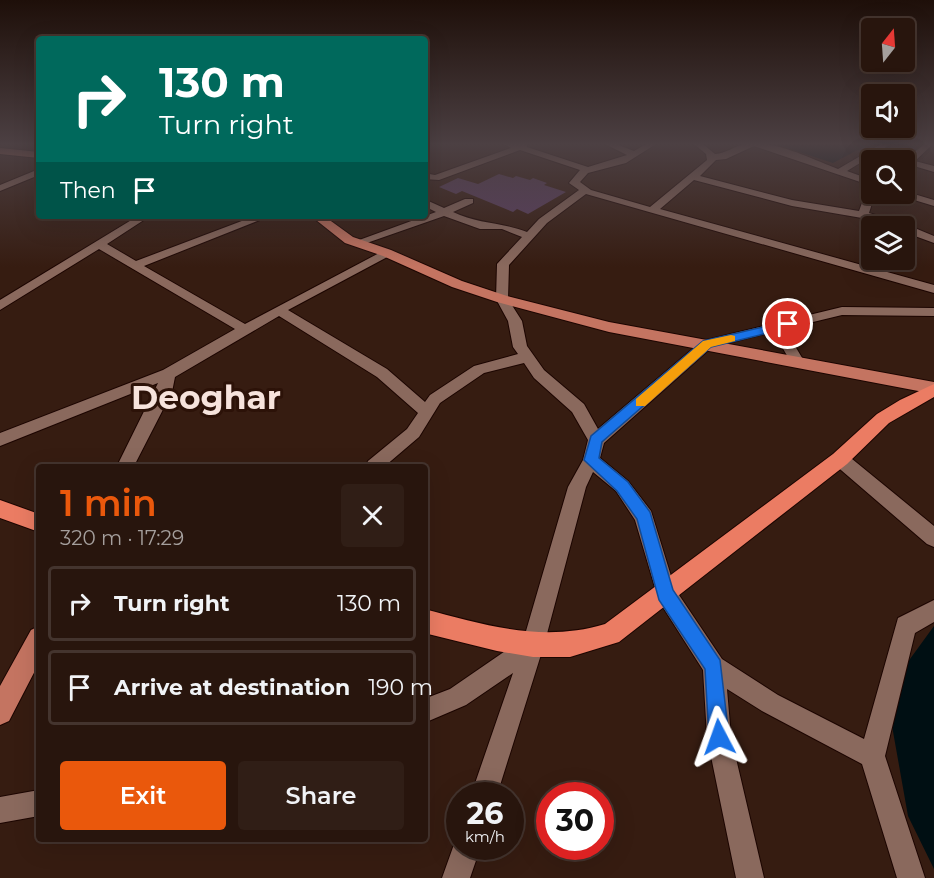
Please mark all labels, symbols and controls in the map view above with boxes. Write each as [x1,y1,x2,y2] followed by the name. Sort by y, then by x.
[861,18,915,72] north arrow
[861,18,915,270] map controls
[159,56,285,108] text: 130 m
[60,60,138,138] icon: right
[861,84,915,138] button: sound
[159,108,294,141] text: Turn right
[861,150,915,204] button: search
[128,174,161,207] icon: arrive
[60,177,116,204] text: Then
[861,216,915,270] button: layers
[762,298,813,349] pin
[771,307,804,340] icon: arrive
[131,377,281,417] district label: Deoghar
[60,481,157,525] text: 1 min
[341,484,404,547] button: close
[60,526,184,550] text: 320 m · 17:29
[63,587,96,620] icon: right
[114,590,229,617] text: Turn right
[337,590,401,617] text: 130 m
[63,671,96,704] icon: arrive
[114,674,350,701] text: Arrive at destination
[368,674,433,701] text: 190 m
[687,705,751,769] position arrow
[60,761,226,830] button: Exit
[238,761,404,830] button: Share
[536,782,614,860] speed limit sign: 30
[467,795,503,832] text: 26
[465,827,505,846] text: km/h

